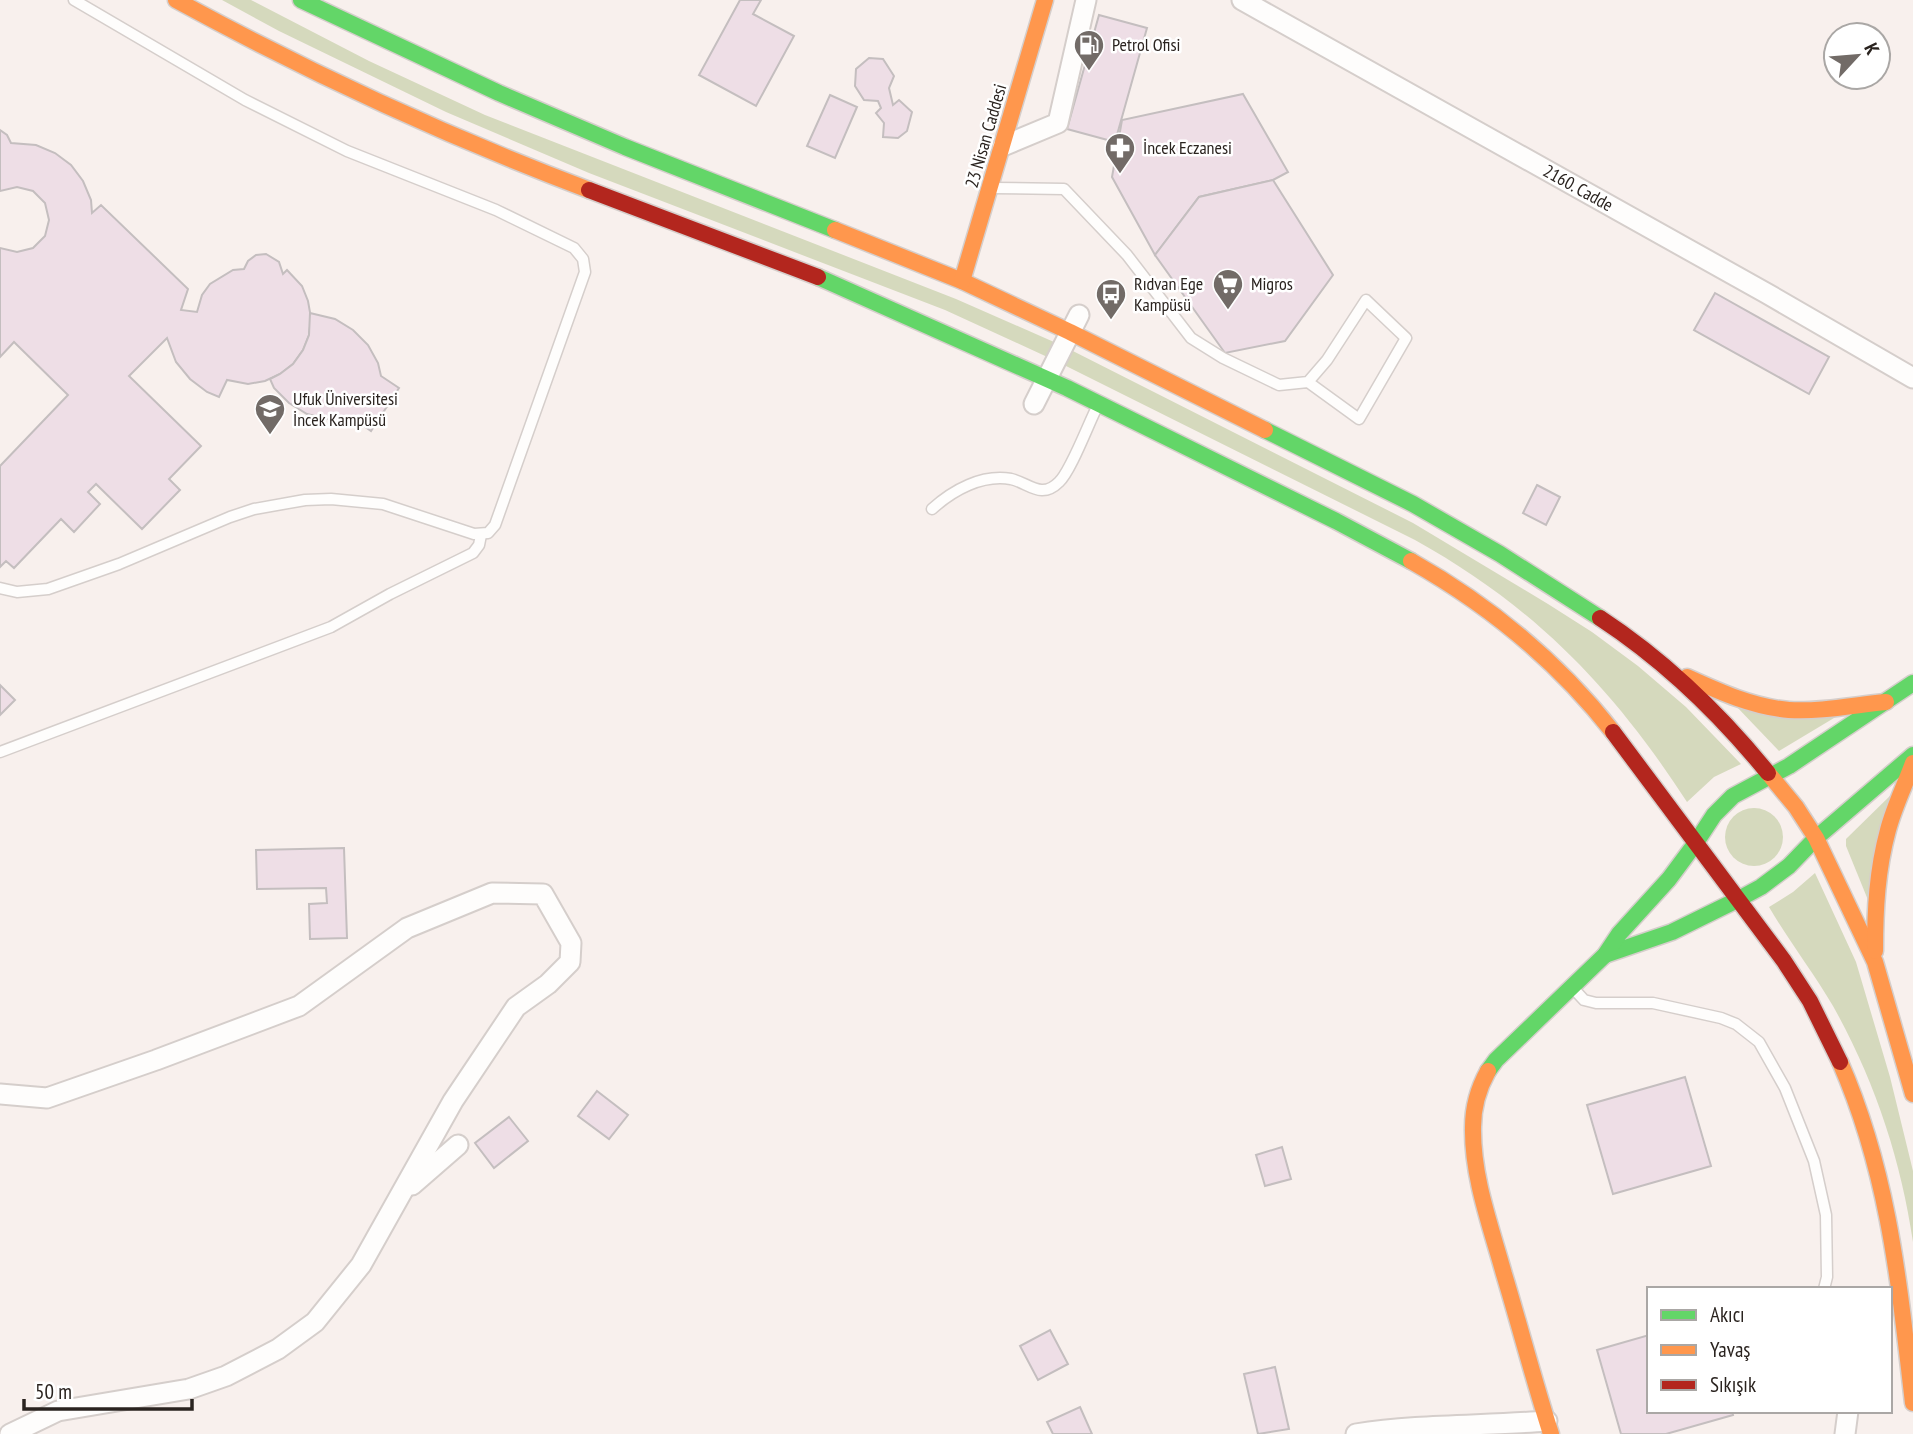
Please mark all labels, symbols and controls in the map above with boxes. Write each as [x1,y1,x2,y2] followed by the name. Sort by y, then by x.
[1822,21,1892,91] north arrow
[1072,28,1106,72] fuel station icon: Petrol Ofisi
[1112,33,1180,56] place label: Petrol Ofisi
[1859,39,1885,58] text: K
[960,81,1011,190] street label: 23 Nisan Caddesi
[1103,131,1137,175] pharmacy icon: İncek Eczanesi
[1143,136,1232,159] place label: İncek Eczanesi
[1539,159,1617,216] street label: 2160. Cadde
[1211,267,1245,311] supermarket icon: Migros
[1134,272,1203,316] place label: Rıdvan Ege Kampüsü
[1251,272,1293,295] place label: Migros
[1094,277,1128,321] bus stop icon: Rıdvan Ege Kampüsü
[293,387,398,431] place label: Ufuk Üniversitesi İncek Kampüsü
[253,392,287,436] school or university icon: Ufuk Üniversitesi İncek Kampüsü
[1647,1287,1892,1413] legend
[1710,1301,1745,1328] text: Akıcı
[1710,1336,1750,1363] text: Yavaş
[24,1368,192,1412] scale bar
[1710,1371,1756,1398] text: Sıkışık
[35,1378,72,1405] text: 50 m

